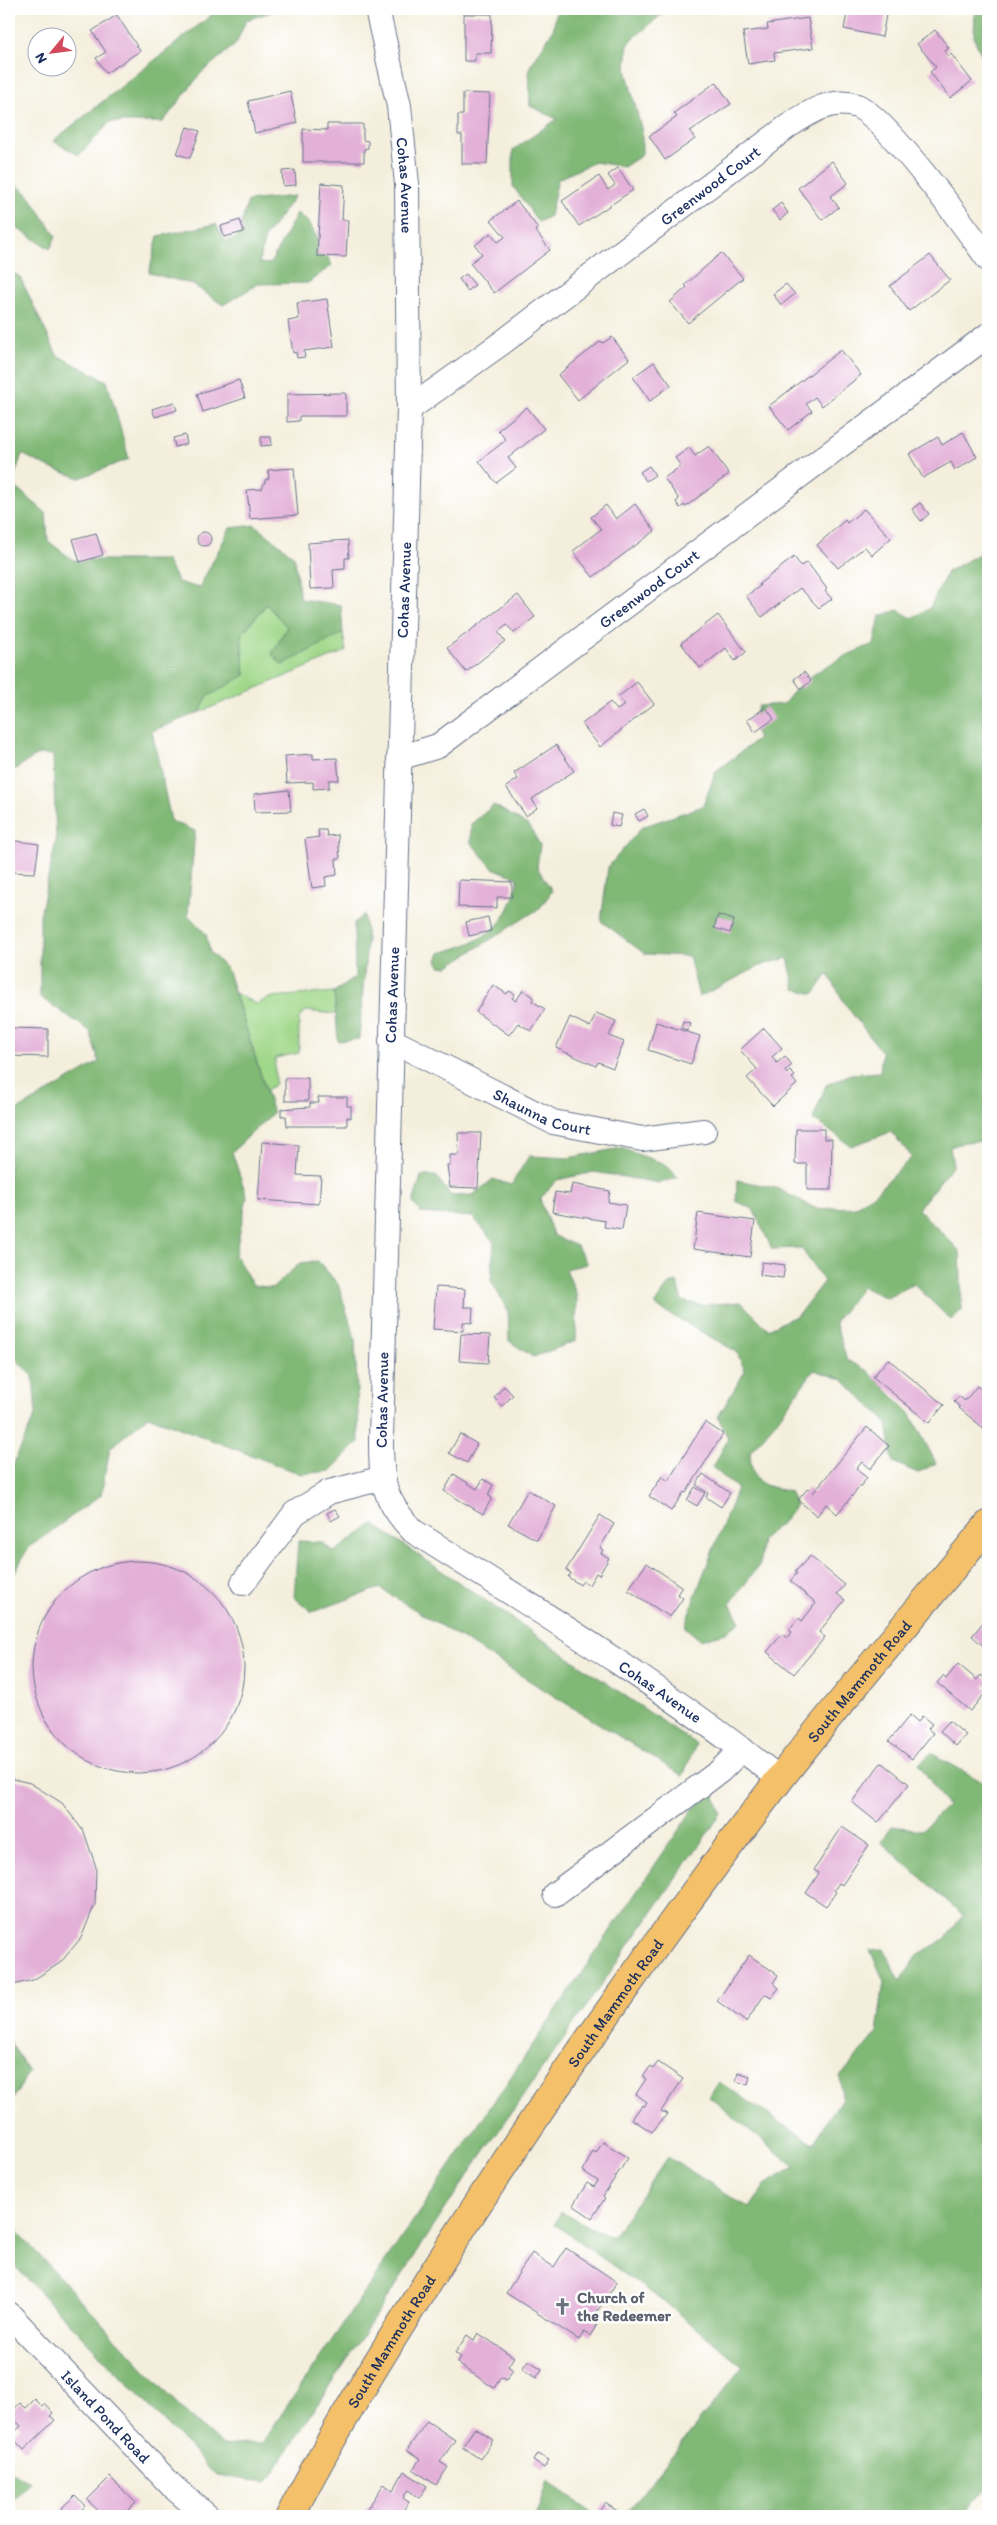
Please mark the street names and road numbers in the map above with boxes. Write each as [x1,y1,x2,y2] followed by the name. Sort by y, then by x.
[393,136,417,234] street label: Cohas Avenue
[656,141,764,229] street label: Greenwood Court
[393,541,415,639] street label: Cohas Avenue
[595,545,703,632] street label: Greenwood Court
[381,946,403,1044] street label: Cohas Avenue
[490,1084,592,1139] street label: Shaunna Court
[372,1352,392,1448] street label: Cohas Avenue
[803,1616,915,1746] street label: South Mammoth Road
[615,1656,706,1727] street label: Cohas Avenue
[563,1935,667,2071] street label: South Mammoth Road
[343,2271,439,2411] street label: South Mammoth Road
[58,2366,155,2467] street label: Island Pond Road

